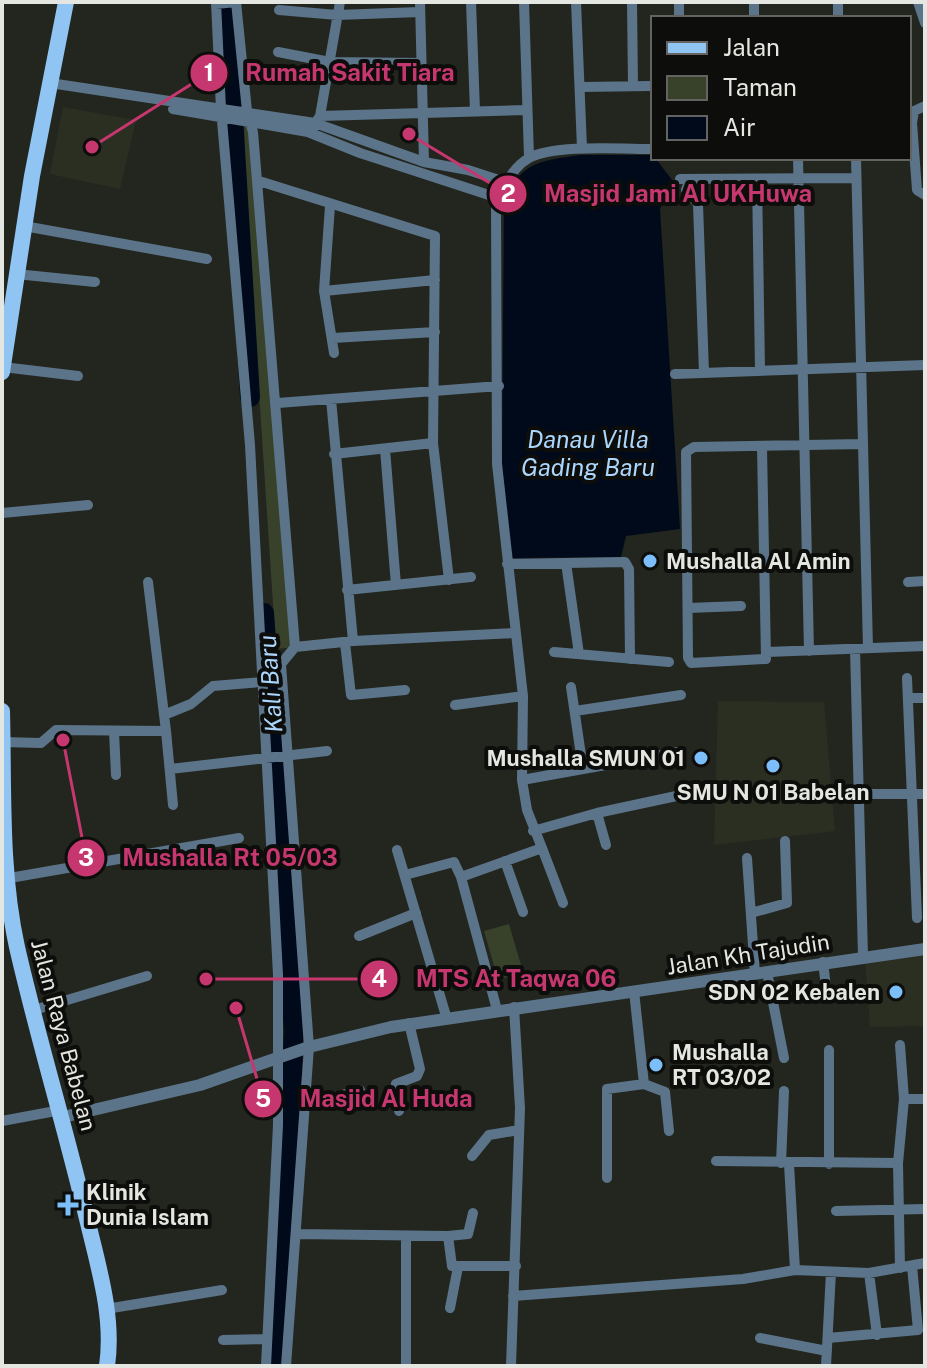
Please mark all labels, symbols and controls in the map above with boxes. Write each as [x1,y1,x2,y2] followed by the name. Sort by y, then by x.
[651,16,911,160] legend
[723,33,780,61] text: Jalan
[189,49,471,97] callout: Rumah Sakit Tiara
[204,58,214,86] text: 1
[245,58,455,86] text: Rumah Sakit Tiara
[723,73,797,101] text: Taman
[723,113,756,141] text: Air
[488,170,828,218] callout: Masjid Jami Al UKHuwa
[500,179,516,207] text: 2
[544,179,812,207] text: Masjid Jami Al UKHuwa
[521,425,655,481] water label: Danau Villa Gading Baru
[666,548,851,574] place label: Mushalla Al Amin
[641,552,659,570] marker: Mushalla Al Amin
[253,634,287,734] water label: Kali Baru
[486,745,685,771] place label: Mushalla SMUN 01
[692,749,710,767] marker: Mushalla SMUN 01
[764,757,782,775] marker: SMU N 01 Babelan
[677,779,870,805] place label: SMU N 01 Babelan
[66,834,354,882] callout: Mushalla Rt 05/03
[78,843,94,871] text: 3
[122,843,338,871] text: Mushalla Rt 05/03
[665,928,831,980] street label: Jalan Kh Tajudin
[26,937,102,1133] street label: Jalan Raya Babelan
[359,955,632,1003] callout: MTS At Taqwa 06
[371,964,387,992] text: 4
[416,964,616,992] text: MTS At Taqwa 06
[708,979,880,1005] place label: SDN 02 Kebalen
[887,983,905,1001] marker: SDN 02 Kebalen
[672,1039,771,1090] place label: Mushalla RT 03/02
[647,1056,665,1074] marker: Mushalla RT 03/02
[243,1075,489,1123] callout: Masjid Al Huda
[255,1084,271,1112] text: 5
[299,1084,473,1112] text: Masjid Al Huda
[86,1179,209,1230] place label: Klinik Dunia Islam
[57,1194,79,1216] marker: Klinik Dunia Islam

